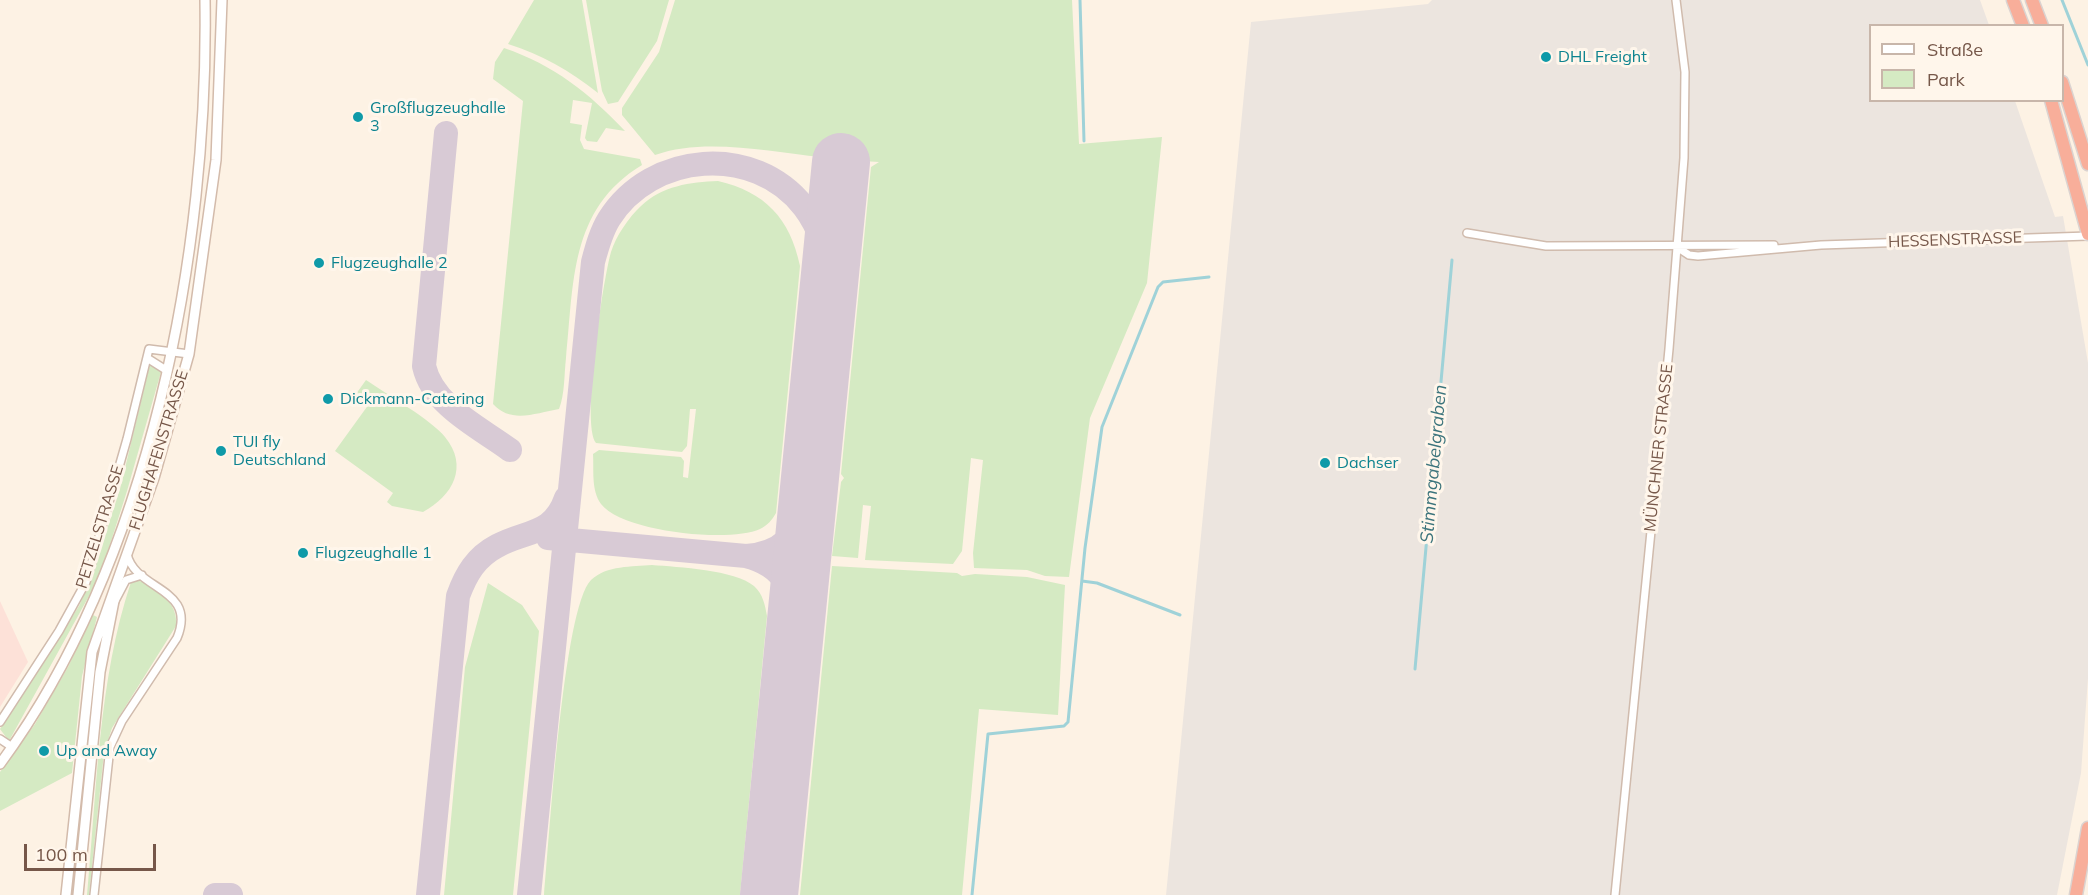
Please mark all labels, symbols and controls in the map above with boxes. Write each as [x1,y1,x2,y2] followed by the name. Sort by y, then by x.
[1869,24,2064,102] legend
[1927,38,1983,61] text: Straße
[1558,47,1647,67] place label: DHL Freight
[1539,50,1553,64] marker: DHL Freight
[1927,68,1965,91] text: Park
[370,98,506,136] place label: Großflugzeughalle 3
[351,110,365,124] marker: Großflugzeughalle 3
[1888,228,2022,252] street label: HESSENSTRASSE
[331,253,447,273] place label: Flugzeughalle 2
[312,256,326,270] marker: Flugzeughalle 2
[1641,363,1677,533] street label: MÜNCHNER STRASSE
[126,368,192,532] street label: FLUGHAFENSTRASSE
[1416,384,1452,544] water label: Stimmgabelgraben
[340,389,484,409] place label: Dickmann-Catering
[321,392,335,406] marker: Dickmann-Catering
[233,432,326,470] place label: TUI fly Deutschland
[214,444,228,458] marker: TUI fly Deutschland
[1337,453,1398,473] place label: Dachser
[1318,456,1332,470] marker: Dachser
[72,463,128,591] street label: PETZELSTRASSE
[315,543,431,563] place label: Flugzeughalle 1
[296,546,310,560] marker: Flugzeughalle 1
[56,741,157,761] place label: Up and Away
[37,744,51,758] marker: Up and Away
[27,832,159,870] scale bar
[35,843,88,866] text: 100 m

